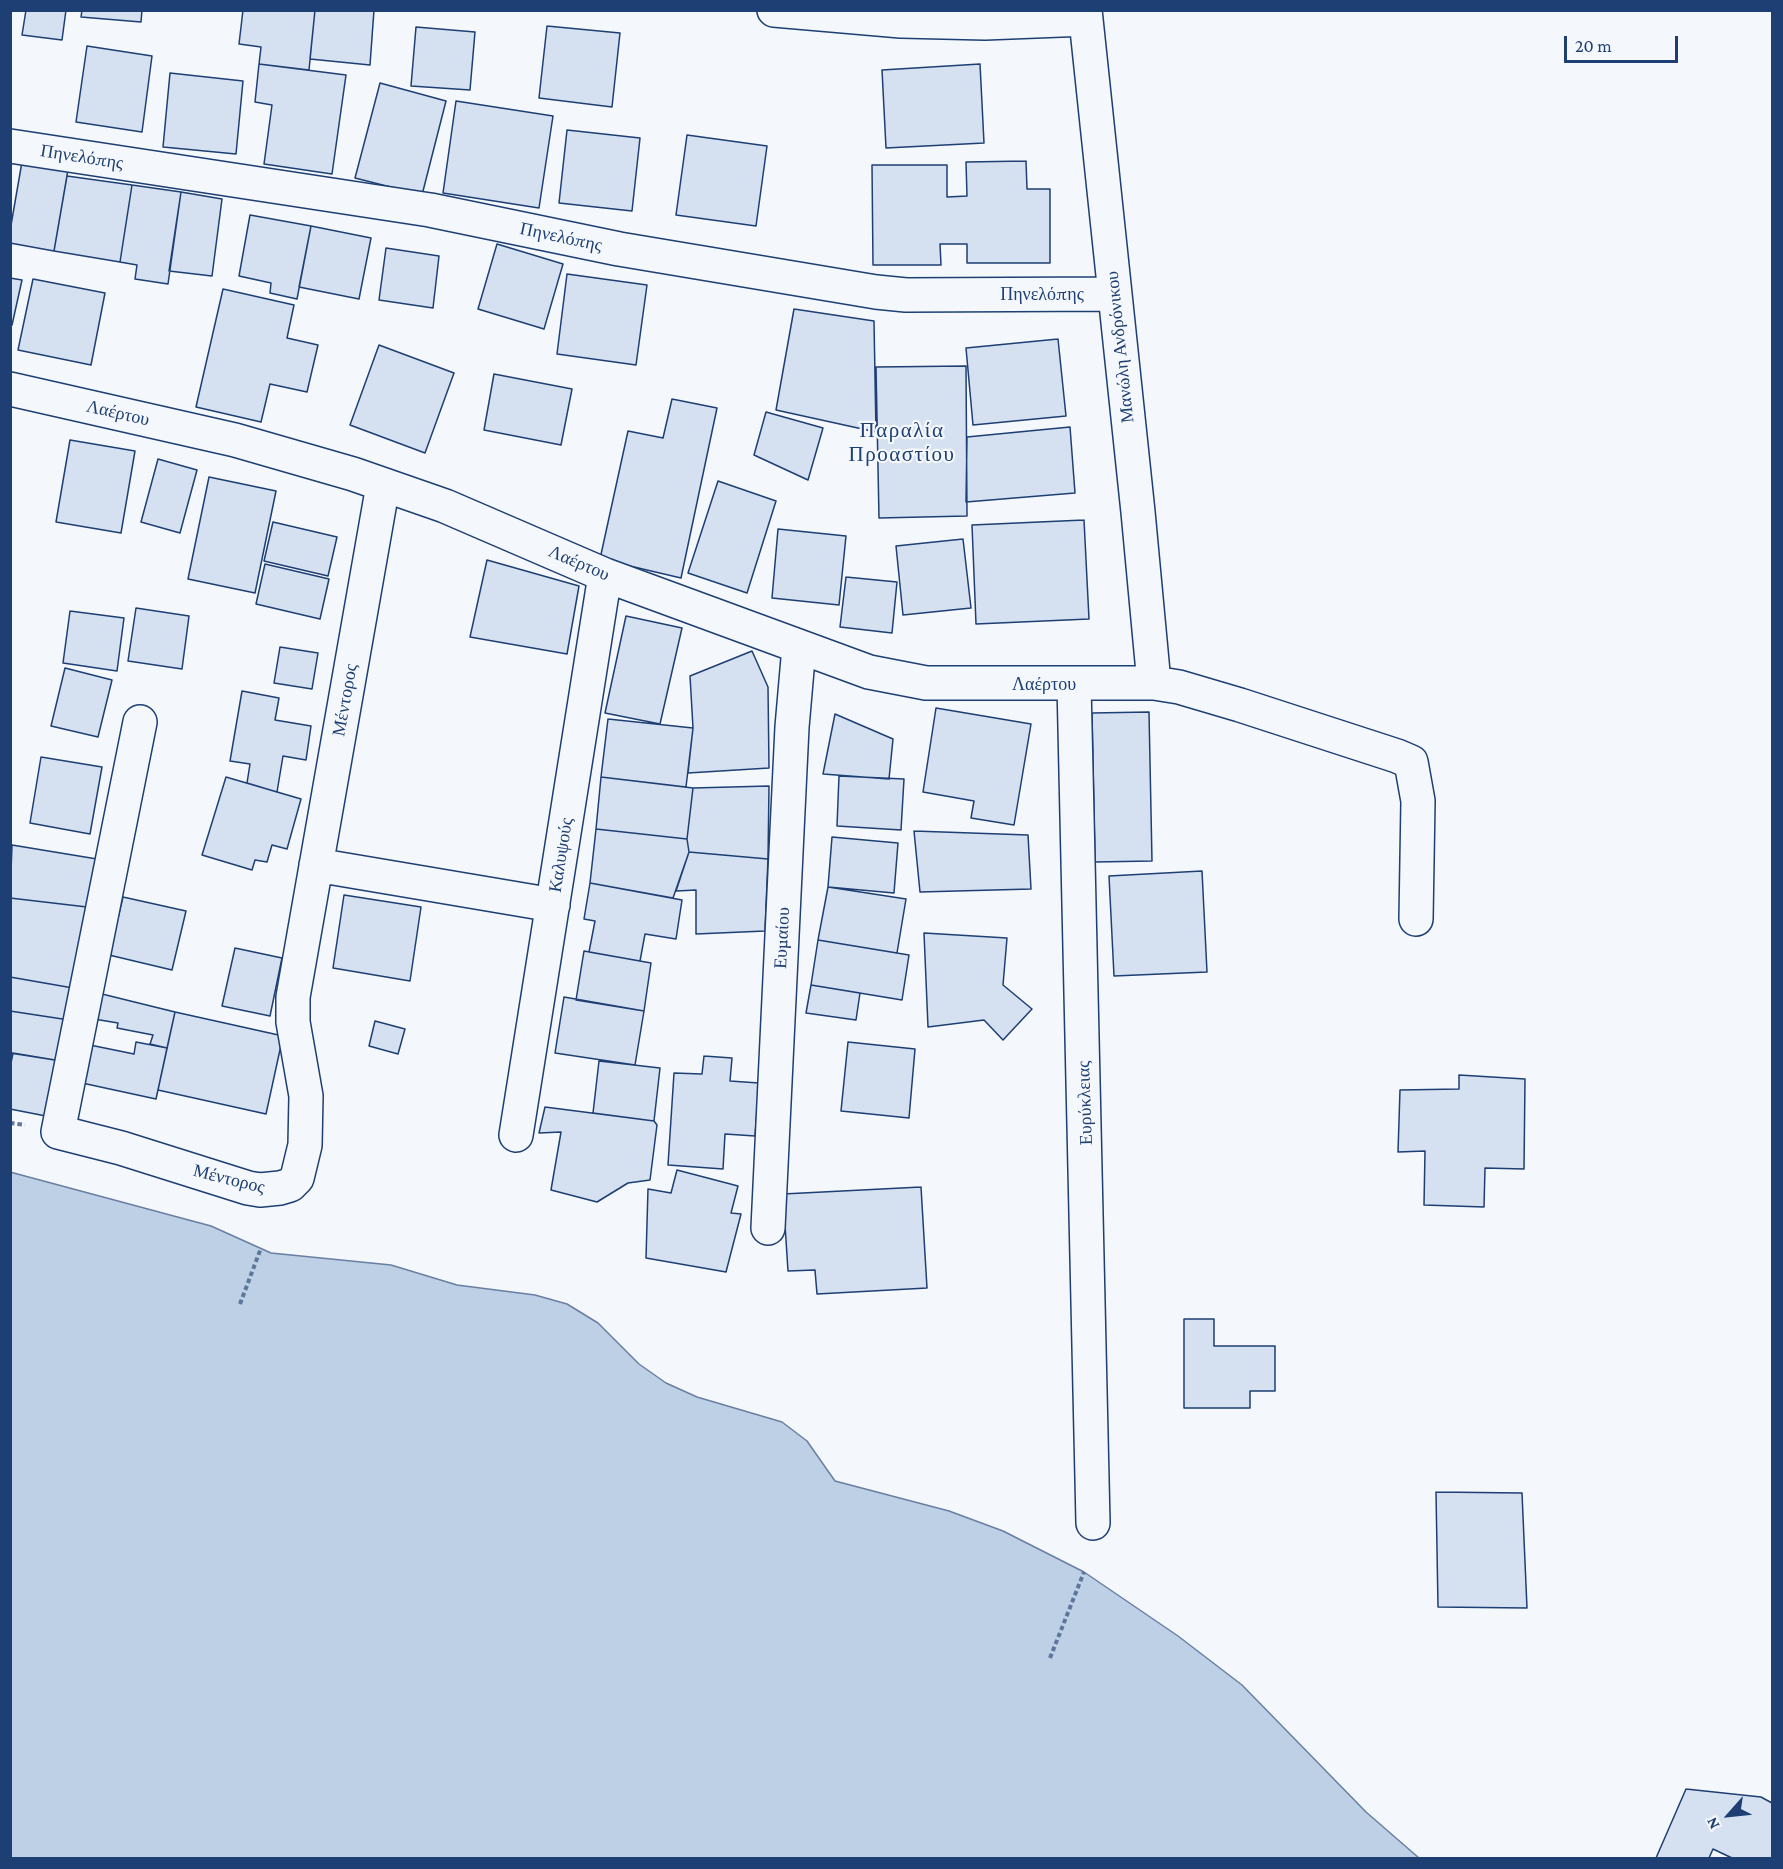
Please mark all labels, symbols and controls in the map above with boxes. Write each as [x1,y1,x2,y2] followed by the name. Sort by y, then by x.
[1567,24,1681,62] scale bar
[1575,36,1612,56] text: 20 m
[39,140,125,174] street label: Πηνελόπης
[518,218,604,256] street label: Πηνελόπης
[1101,270,1139,424] street label: Μανώλη Ανδρόνικου
[1000,283,1084,305] street label: Πηνελόπης
[84,395,152,431] street label: Λαέρτου
[849,418,955,468] district label: Παραλία Προαστίου
[545,541,613,585] street label: Λαέρτου
[328,662,362,738] street label: Μέντορος
[1012,673,1076,695] street label: Λαέρτου
[544,816,578,894] street label: Καλυψούς
[770,907,794,969] street label: Ευμαίου
[1073,1060,1097,1146] street label: Ευρύκλειας
[191,1160,267,1198] street label: Μέντορος
[1699,1785,1759,1845] north arrow
[1702,1815,1723,1832] text: N

